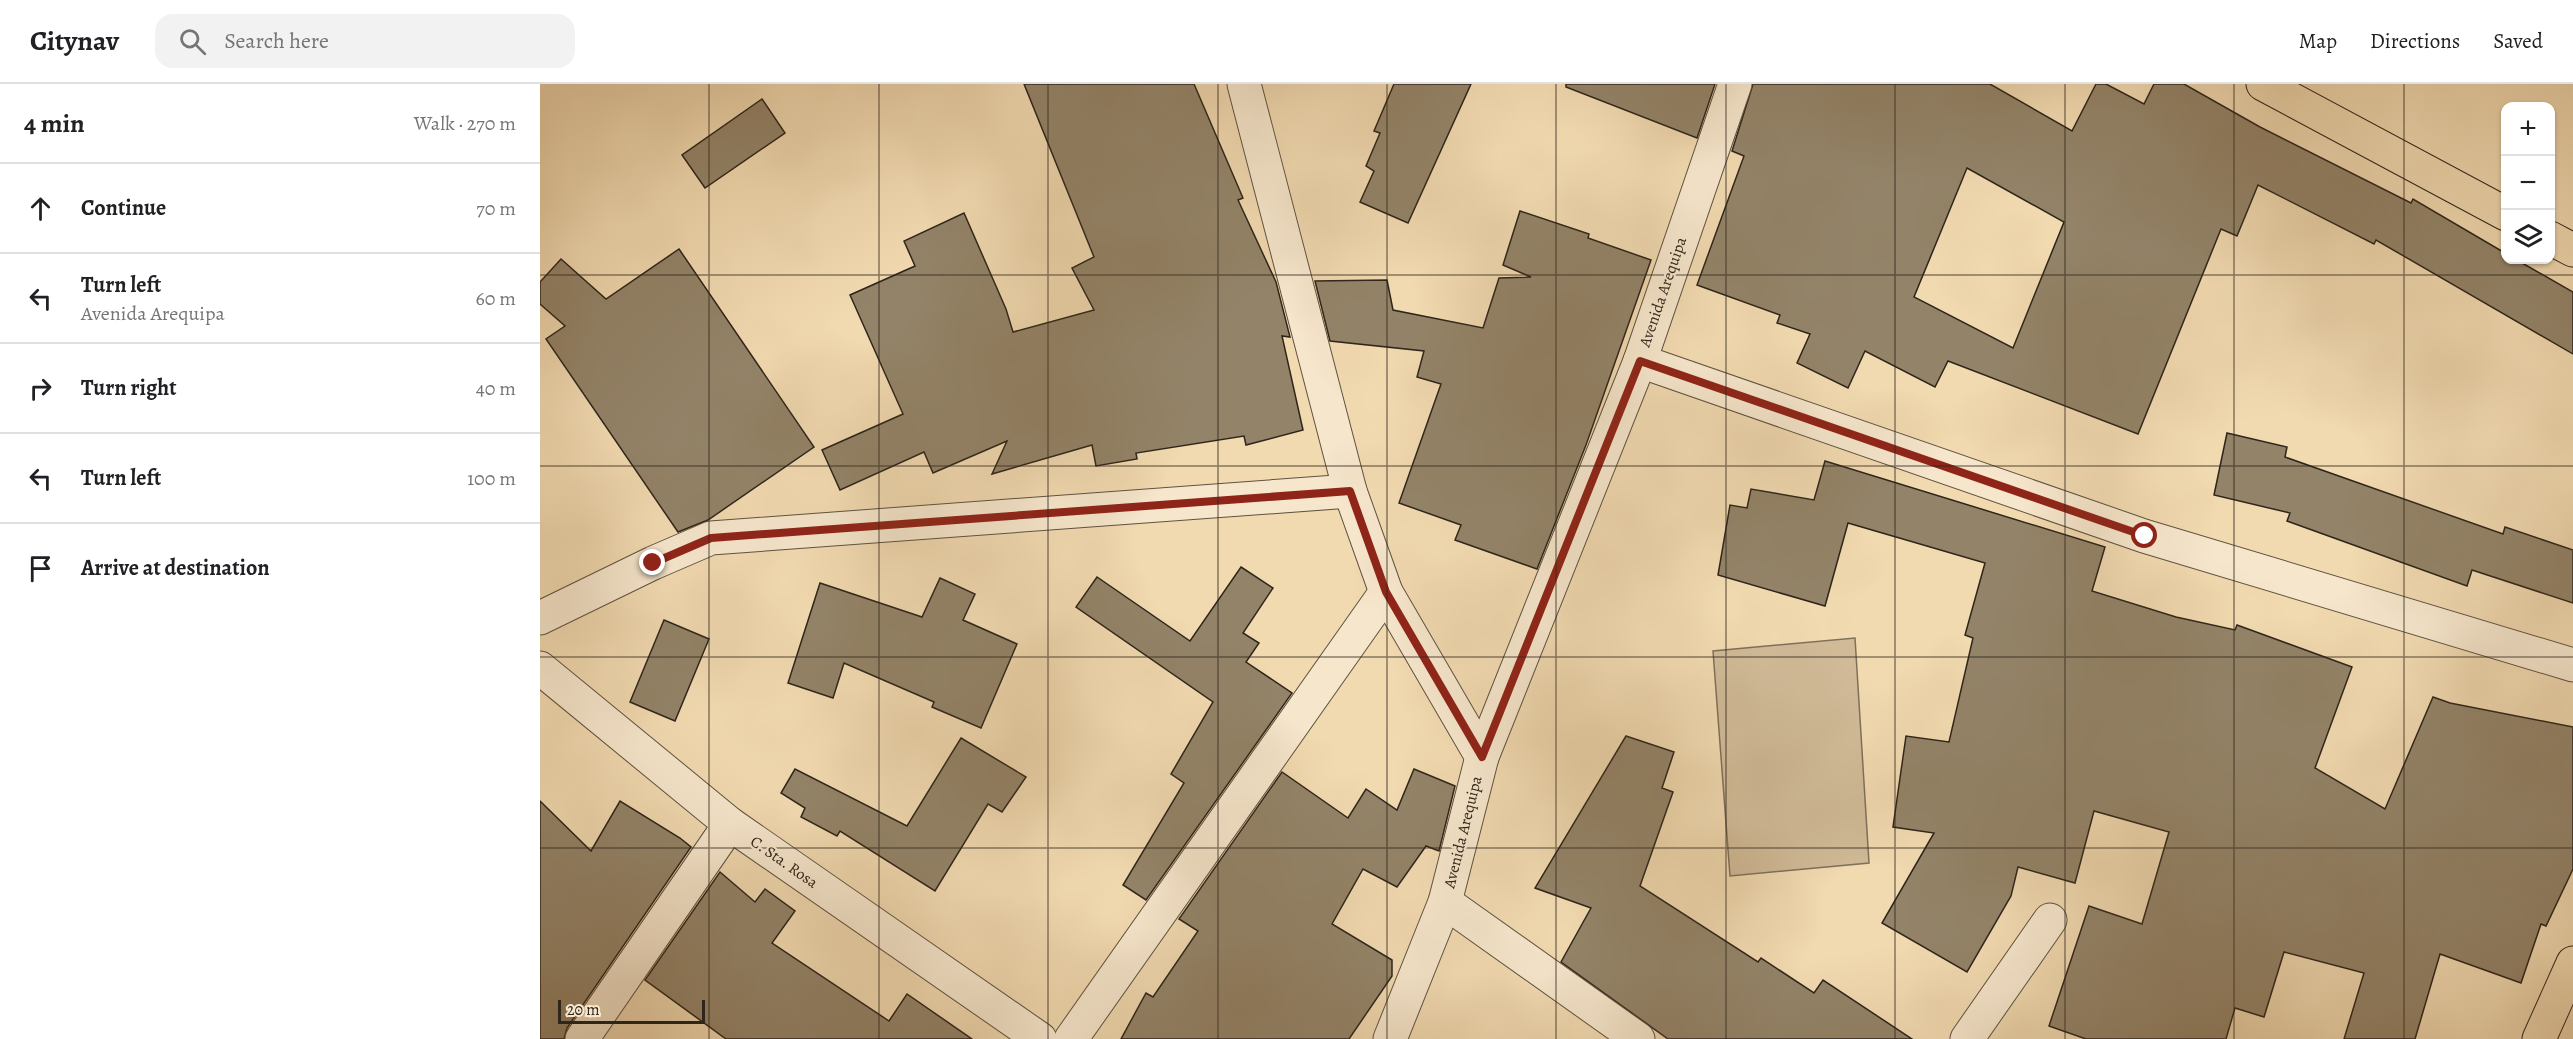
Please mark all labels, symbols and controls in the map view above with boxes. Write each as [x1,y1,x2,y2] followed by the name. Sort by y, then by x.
[155,14,575,68] search box
[30,22,119,60] text: Citynav
[176,25,209,58] icon: search
[224,26,329,56] text: Search here
[2299,27,2337,55] text: Map
[2370,27,2460,55] text: Directions
[2493,27,2543,55] text: Saved
[2501,102,2555,264] map controls
[2501,102,2555,156] button: +
[24,106,85,141] text: 4 min
[414,110,516,137] text: Walk · 270 m
[2501,156,2555,210] button: −
[24,192,57,225] icon: ahead
[81,193,166,223] text: Continue
[476,195,516,222] text: 70 m
[2501,210,2555,264] button: layers
[1634,234,1692,351] street label: Avenida Arequipa
[81,270,161,300] text: Turn left
[24,282,57,315] icon: left
[476,285,516,312] text: 60 m
[81,300,225,327] text: Avenida Arequipa
[24,372,57,405] icon: right
[81,373,177,403] text: Turn right
[476,375,516,402] text: 40 m
[24,462,57,495] icon: left
[81,463,161,493] text: Turn left
[467,465,516,492] text: 100 m
[2131,522,2157,548] route start
[639,549,665,575] route end
[24,552,57,585] icon: arrive
[81,553,270,583] text: Arrive at destination
[1438,773,1488,891] street label: Avenida Arequipa
[746,831,823,894] street label: C. Sta. Rosa
[558,997,705,1024] scale bar
[567,999,600,1021] text: 20 m

